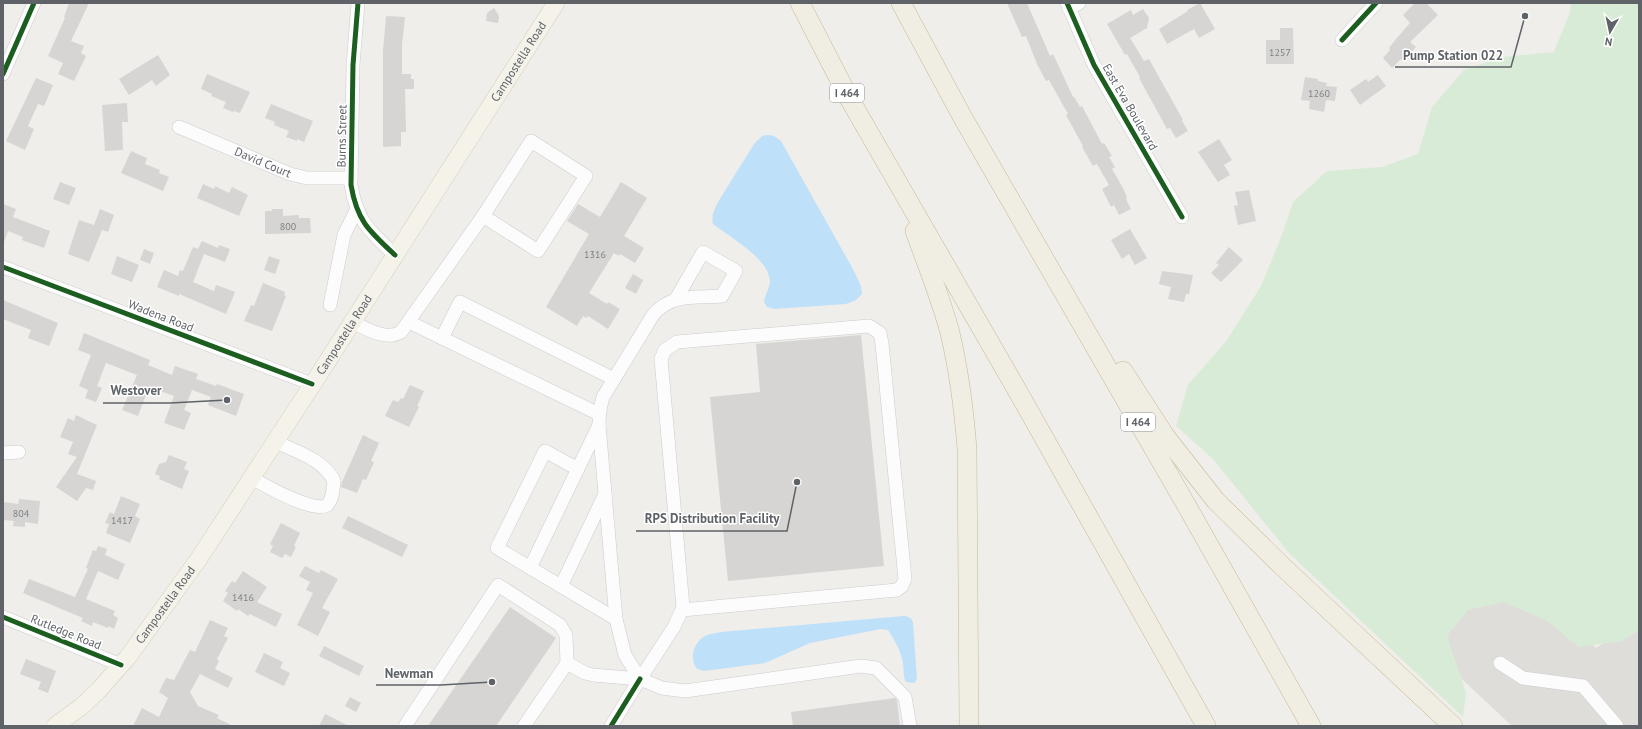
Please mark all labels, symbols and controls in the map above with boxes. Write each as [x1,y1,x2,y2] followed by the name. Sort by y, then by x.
[1590,12,1630,52] north arrow
[487,19,549,104] street label: Campostella Road
[1604,34,1613,49] text: N
[1395,42,1511,67] callout: Pump Station 022
[1269,46,1291,59] house number: 1257
[1403,47,1503,64] text: Pump Station 022
[1100,61,1161,153] street label: East Eva Boulevard
[830,84,864,102] road number: I 464
[1308,87,1330,100] house number: 1260
[333,104,350,168] street label: Burns Street
[232,143,294,181] street label: David Court
[280,220,297,233] house number: 800
[584,248,606,261] house number: 1316
[313,292,375,377] street label: Campostella Road
[126,296,196,335] street label: Wadena Road
[103,378,170,403] callout: Westover
[110,382,162,399] text: Westover
[1121,413,1155,431] road number: I 464
[636,506,787,531] callout: RPS Distribution Facility
[13,507,30,520] house number: 804
[645,510,780,527] text: RPS Distribution Facility
[111,514,133,527] house number: 1417
[132,563,198,646] street label: Campostella Road
[232,591,254,604] house number: 1416
[29,611,104,652] street label: Rutledge Road
[376,660,441,685] callout: Newman
[385,665,433,682] text: Newman

